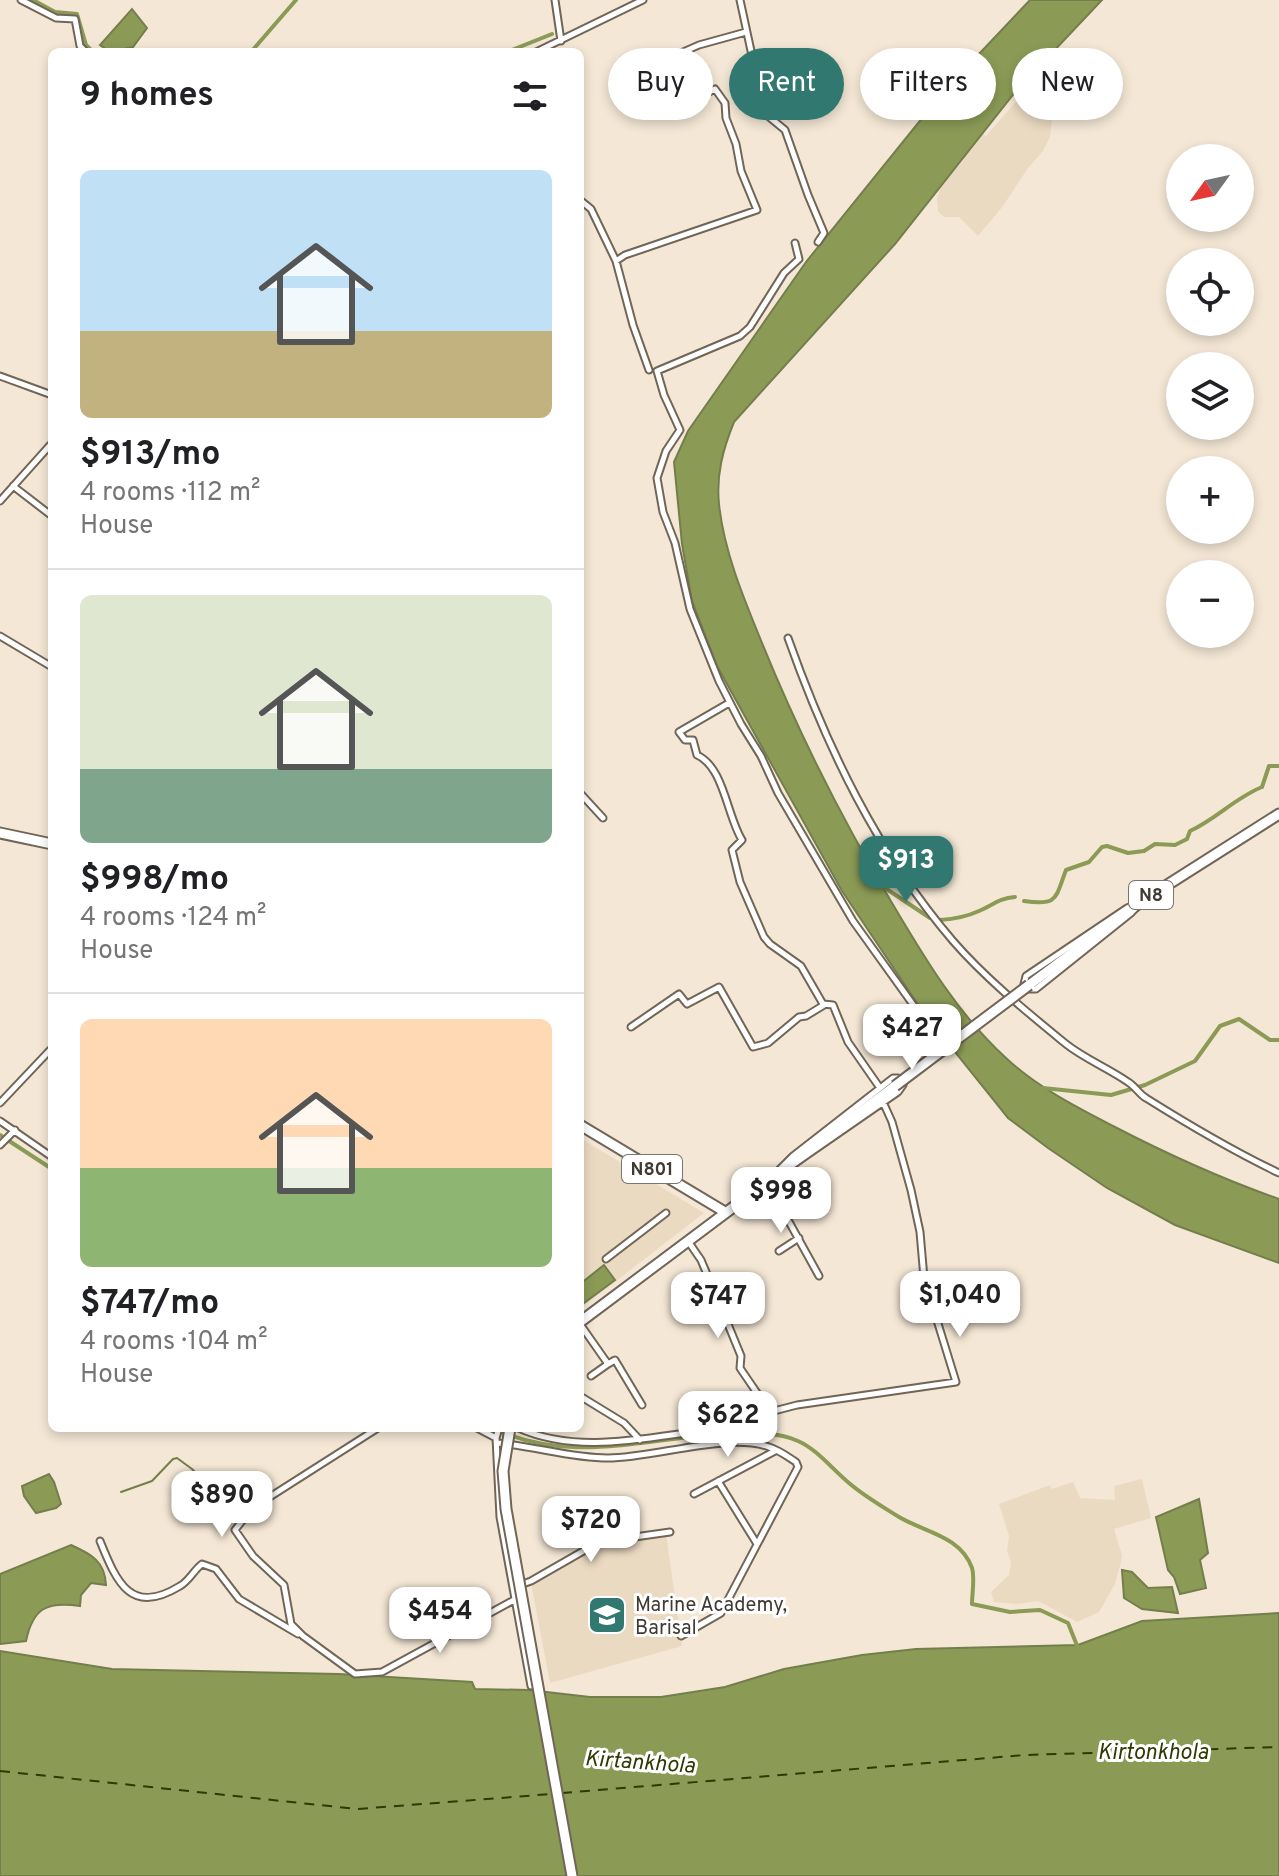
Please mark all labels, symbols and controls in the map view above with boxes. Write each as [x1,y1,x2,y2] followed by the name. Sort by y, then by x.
[608,48,713,120] chip: Buy
[729,48,844,120] chip: Rent
[860,48,996,120] chip: Filters
[1012,48,1123,120] chip: New
[508,74,552,118] icon: filters
[80,75,214,118] text: 9 homes
[1166,144,1254,232] north arrow
[1166,144,1254,648] map controls
[244,222,388,366] icon: home
[1166,248,1254,336] button: locate
[1166,352,1254,440] button: layers
[80,434,221,477] text: $913/mo
[1166,456,1254,544] button: +
[80,477,260,510] text: 4 rooms · 112 m²
[80,510,153,543] text: House
[1166,560,1254,648] button: −
[244,647,388,791] icon: home
[859,836,953,904] pin: $913
[877,845,935,878] text: $913
[80,859,229,902] text: $998/mo
[1129,881,1173,909] road number: N8
[80,902,267,935] text: 4 rooms · 124 m²
[80,935,153,968] text: House
[865,1004,959,1072] pin: $427
[881,1013,943,1046] text: $427
[244,1071,388,1215] icon: home
[622,1155,682,1183] road number: N801
[734,1167,828,1235] pin: $998
[749,1176,813,1209] text: $998
[895,1271,1025,1339] pin: $1,040
[671,1272,765,1340] pin: $747
[918,1280,1002,1313] text: $1,040
[689,1281,747,1314] text: $747
[80,1283,219,1326] text: $747/mo
[80,1326,268,1359] text: 4 rooms · 104 m²
[80,1359,153,1392] text: House
[681,1391,775,1459] pin: $622
[696,1400,760,1433] text: $622
[175,1471,269,1539] pin: $890
[189,1480,255,1513] text: $890
[544,1496,638,1564] pin: $720
[560,1505,622,1538] text: $720
[393,1587,487,1655] pin: $454
[635,1593,787,1642] place label: Marine Academy, Barisal
[586,1594,628,1636] school or university icon: Marine Academy, Barisal
[407,1596,473,1629] text: $454
[1098,1740,1209,1767] water label: Kirtonkhola
[584,1746,697,1781] water label: Kirtankhola

